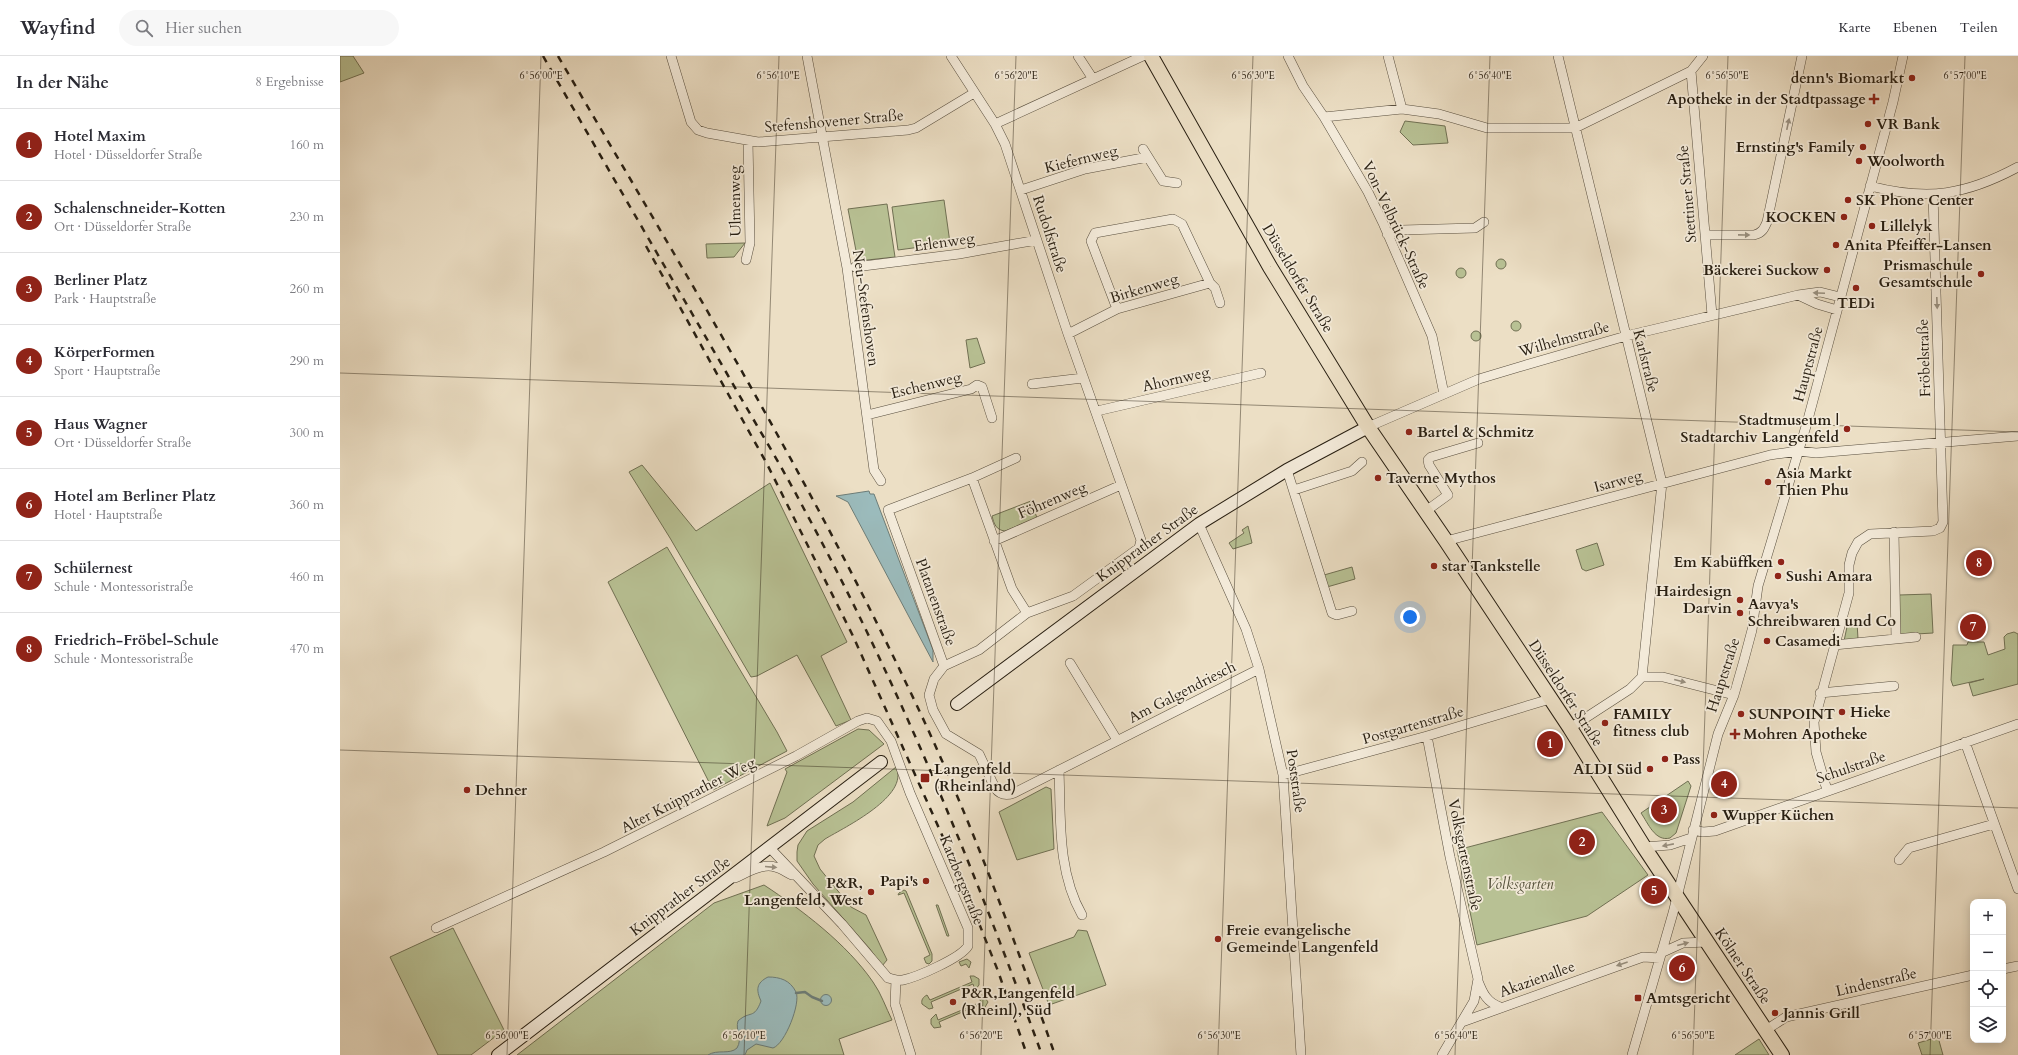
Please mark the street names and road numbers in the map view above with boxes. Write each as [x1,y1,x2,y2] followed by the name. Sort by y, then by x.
[764,105,905,137] street label: Stefenshovener Straße
[1042,140,1120,178] street label: Kiefernweg
[1673,144,1701,243] street label: Stettiner Straße
[1358,158,1435,292] street label: Von-Velbrück-Straße
[724,165,746,237] street label: Ulmenweg
[1028,193,1072,276] street label: Rudolfstraße
[1258,220,1338,336] street label: Düsseldorfer Straße
[912,228,976,256] street label: Erlenweg
[848,248,884,368] street label: Neu-Stefenshoven
[1107,268,1181,308] street label: Birkenweg
[1515,316,1612,362] street label: Wilhelmstraße
[1913,318,1935,397] street label: Fröbelstraße
[1788,324,1828,404] street label: Hauptstraße
[1629,327,1664,395] street label: Karlstraße
[1140,361,1212,396] street label: Ahornweg
[889,366,964,403] street label: Eschenweg
[1592,465,1645,497] street label: Isarweg
[1015,476,1090,523] street label: Föhrenweg
[1092,499,1202,587] street label: Knipprather Straße
[911,555,961,649] street label: Platanenstraße
[1702,635,1745,715] street label: Hauptstraße
[1524,636,1608,750] street label: Düsseldorfer Straße
[1125,656,1240,728] street label: Am Galgendriesch
[1360,701,1466,749] street label: Postgartenstraße
[1814,746,1889,788] street label: Schulstraße
[1282,748,1310,814] street label: Poststraße
[617,752,759,838] street label: Alter Knipprather Weg
[1443,797,1487,913] street label: Volksgartenstraße
[935,832,989,928] street label: Katzbergstraße
[626,851,735,940] street label: Knipprather Straße
[1710,924,1776,1008] street label: Kölner Straße
[1496,956,1578,1002] street label: Akazienallee
[1834,963,1919,1001] street label: Lindenstraße

